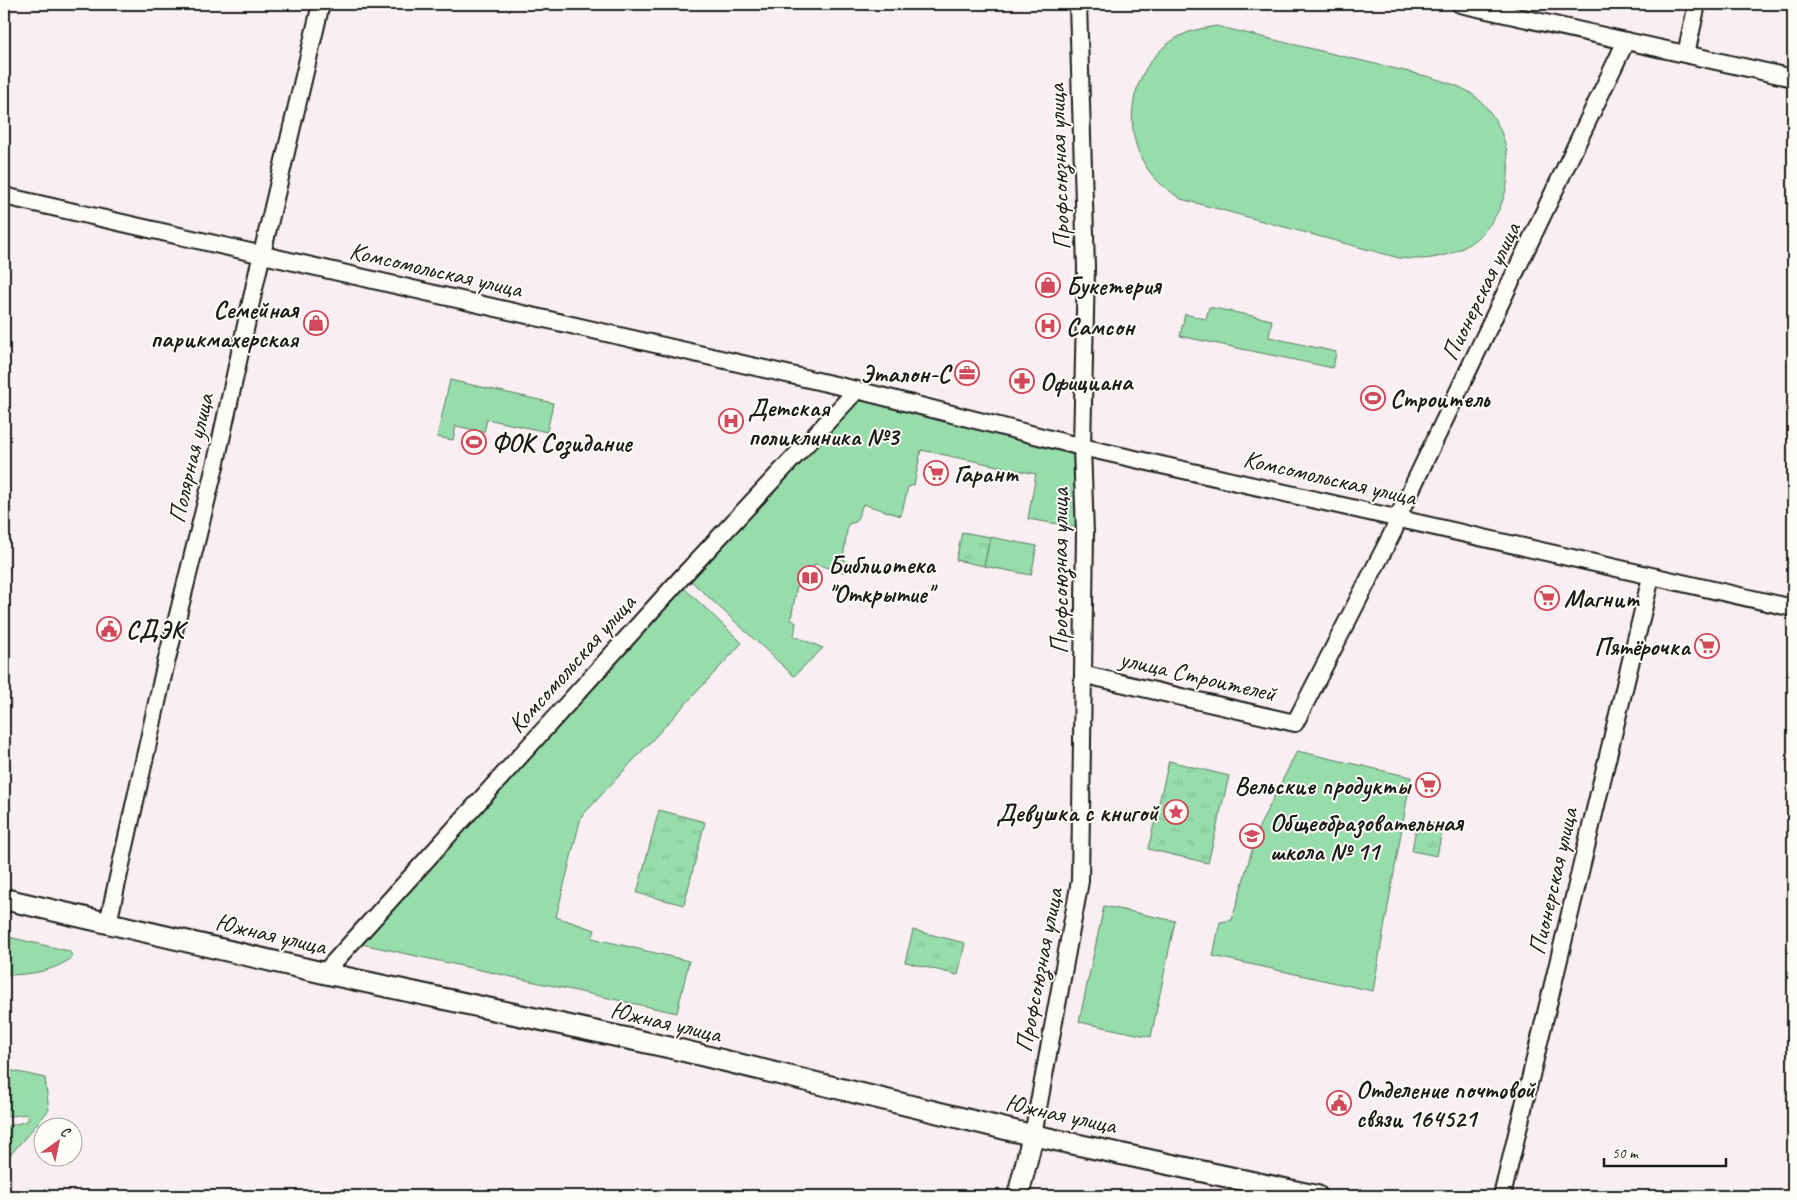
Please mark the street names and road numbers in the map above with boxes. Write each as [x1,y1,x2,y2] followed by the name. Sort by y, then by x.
[1040,81,1079,251] street label: Профсоюзная улица
[1434,215,1529,366] street label: Пионерская улица
[346,235,527,306] street label: Комсомольская улица
[161,388,222,526] street label: Полярная улица
[1240,443,1421,514] street label: Комсомольская улица
[1044,486,1077,654] street label: Профсоюзная улица
[501,586,644,740] street label: Комсомольская улица
[1115,642,1281,710] street label: улица Строителей
[1521,803,1586,958] street label: Пионерская улица
[1007,884,1072,1055] street label: Профсоюзная улица
[212,906,331,963] street label: Южная улица
[607,994,726,1051] street label: Южная улица
[1003,1087,1121,1142] street label: Южная улица

